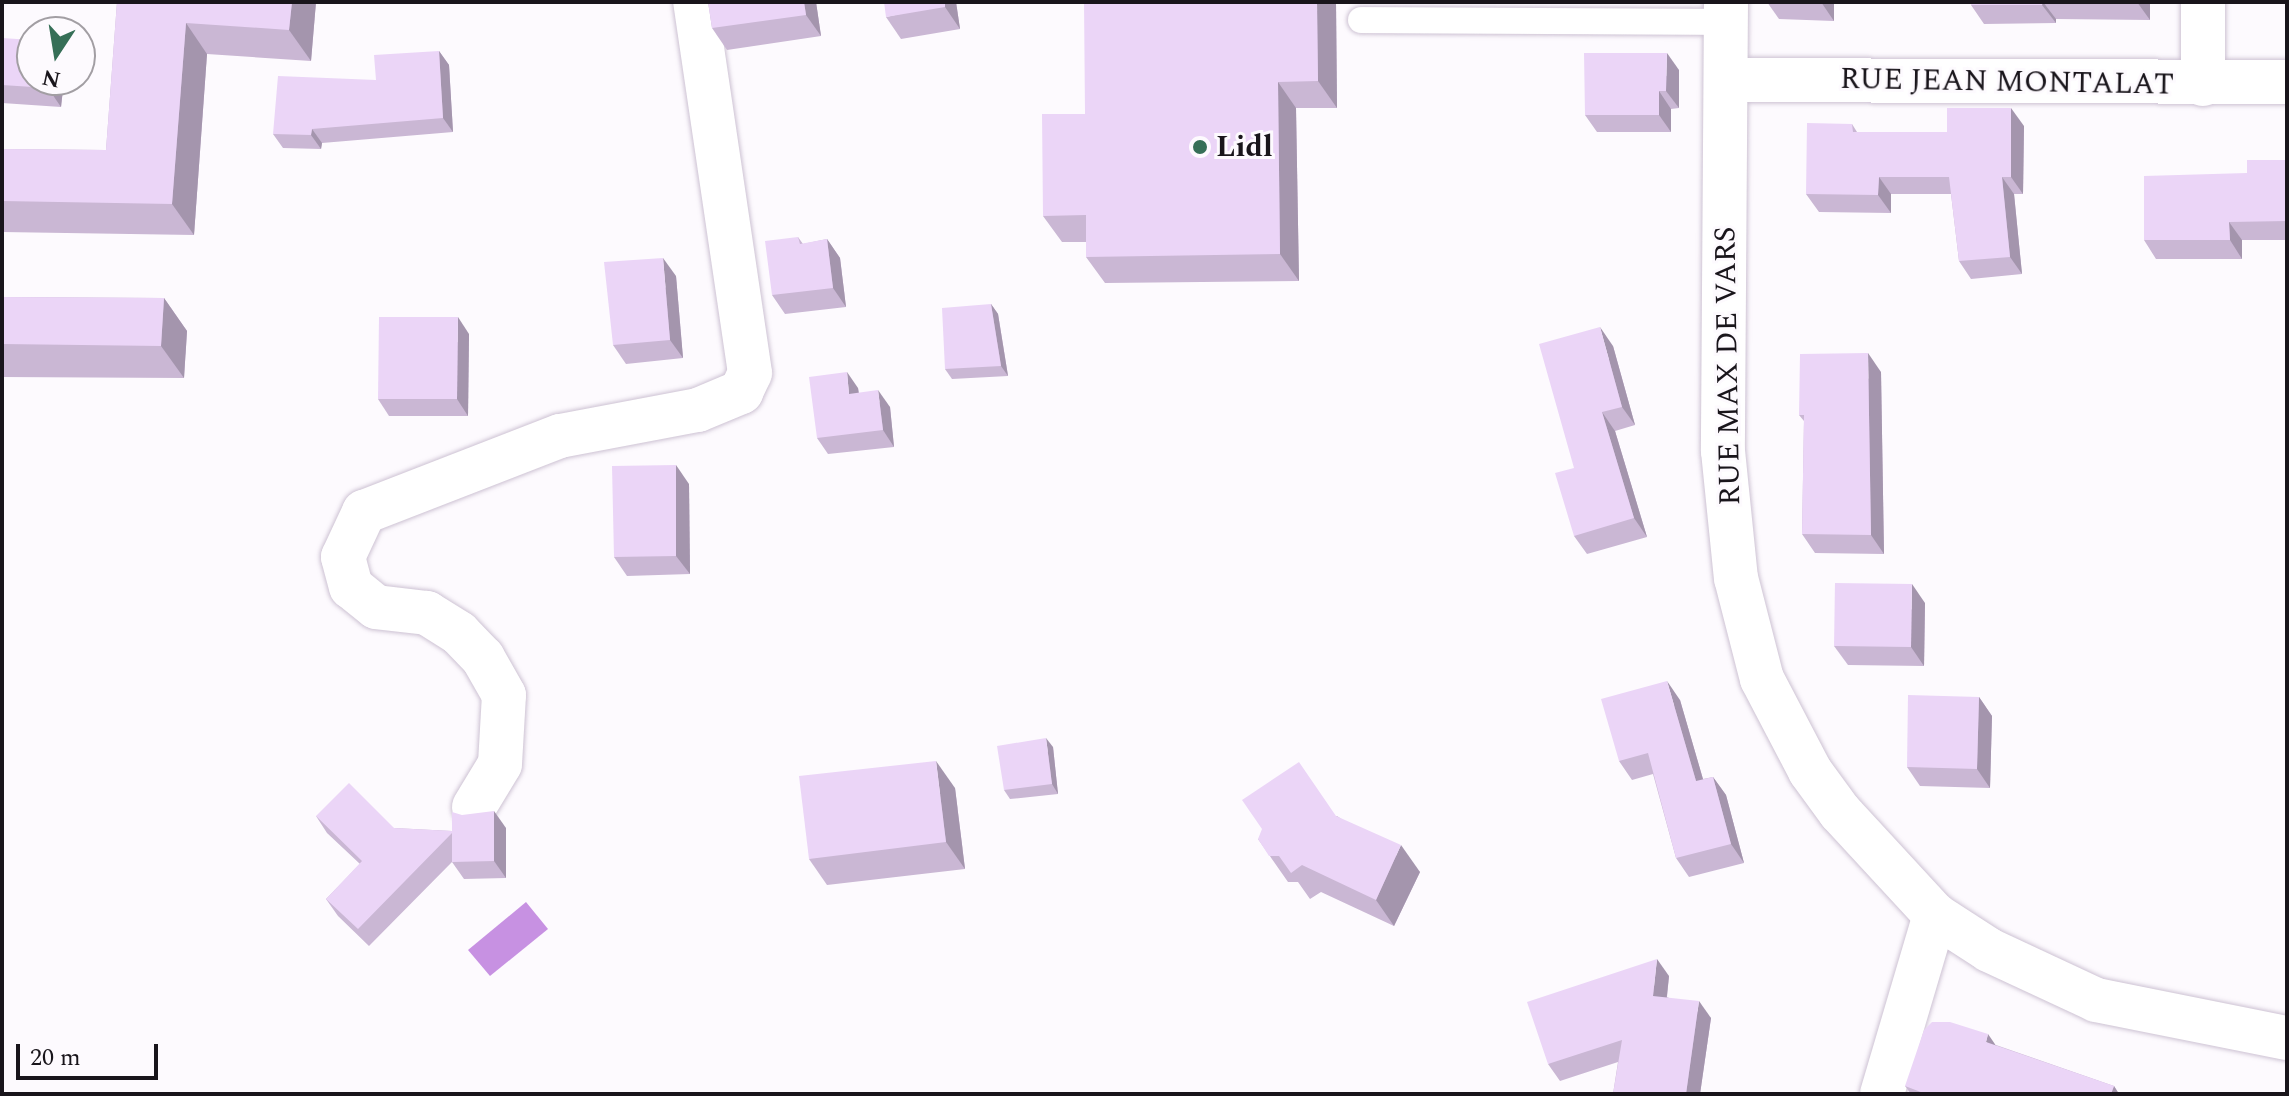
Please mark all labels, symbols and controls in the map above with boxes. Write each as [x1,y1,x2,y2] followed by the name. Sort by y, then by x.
[16,16,96,96] north arrow
[39,60,64,96] text: N
[1840,61,2174,103] street label: RUE JEAN MONTALAT
[1216,129,1273,165] place label: Lidl
[1191,138,1209,156] marker: Lidl
[1708,226,1748,506] street label: RUE MAX DE VARS
[20,1028,162,1078] scale bar
[30,1040,81,1076] text: 20 m

